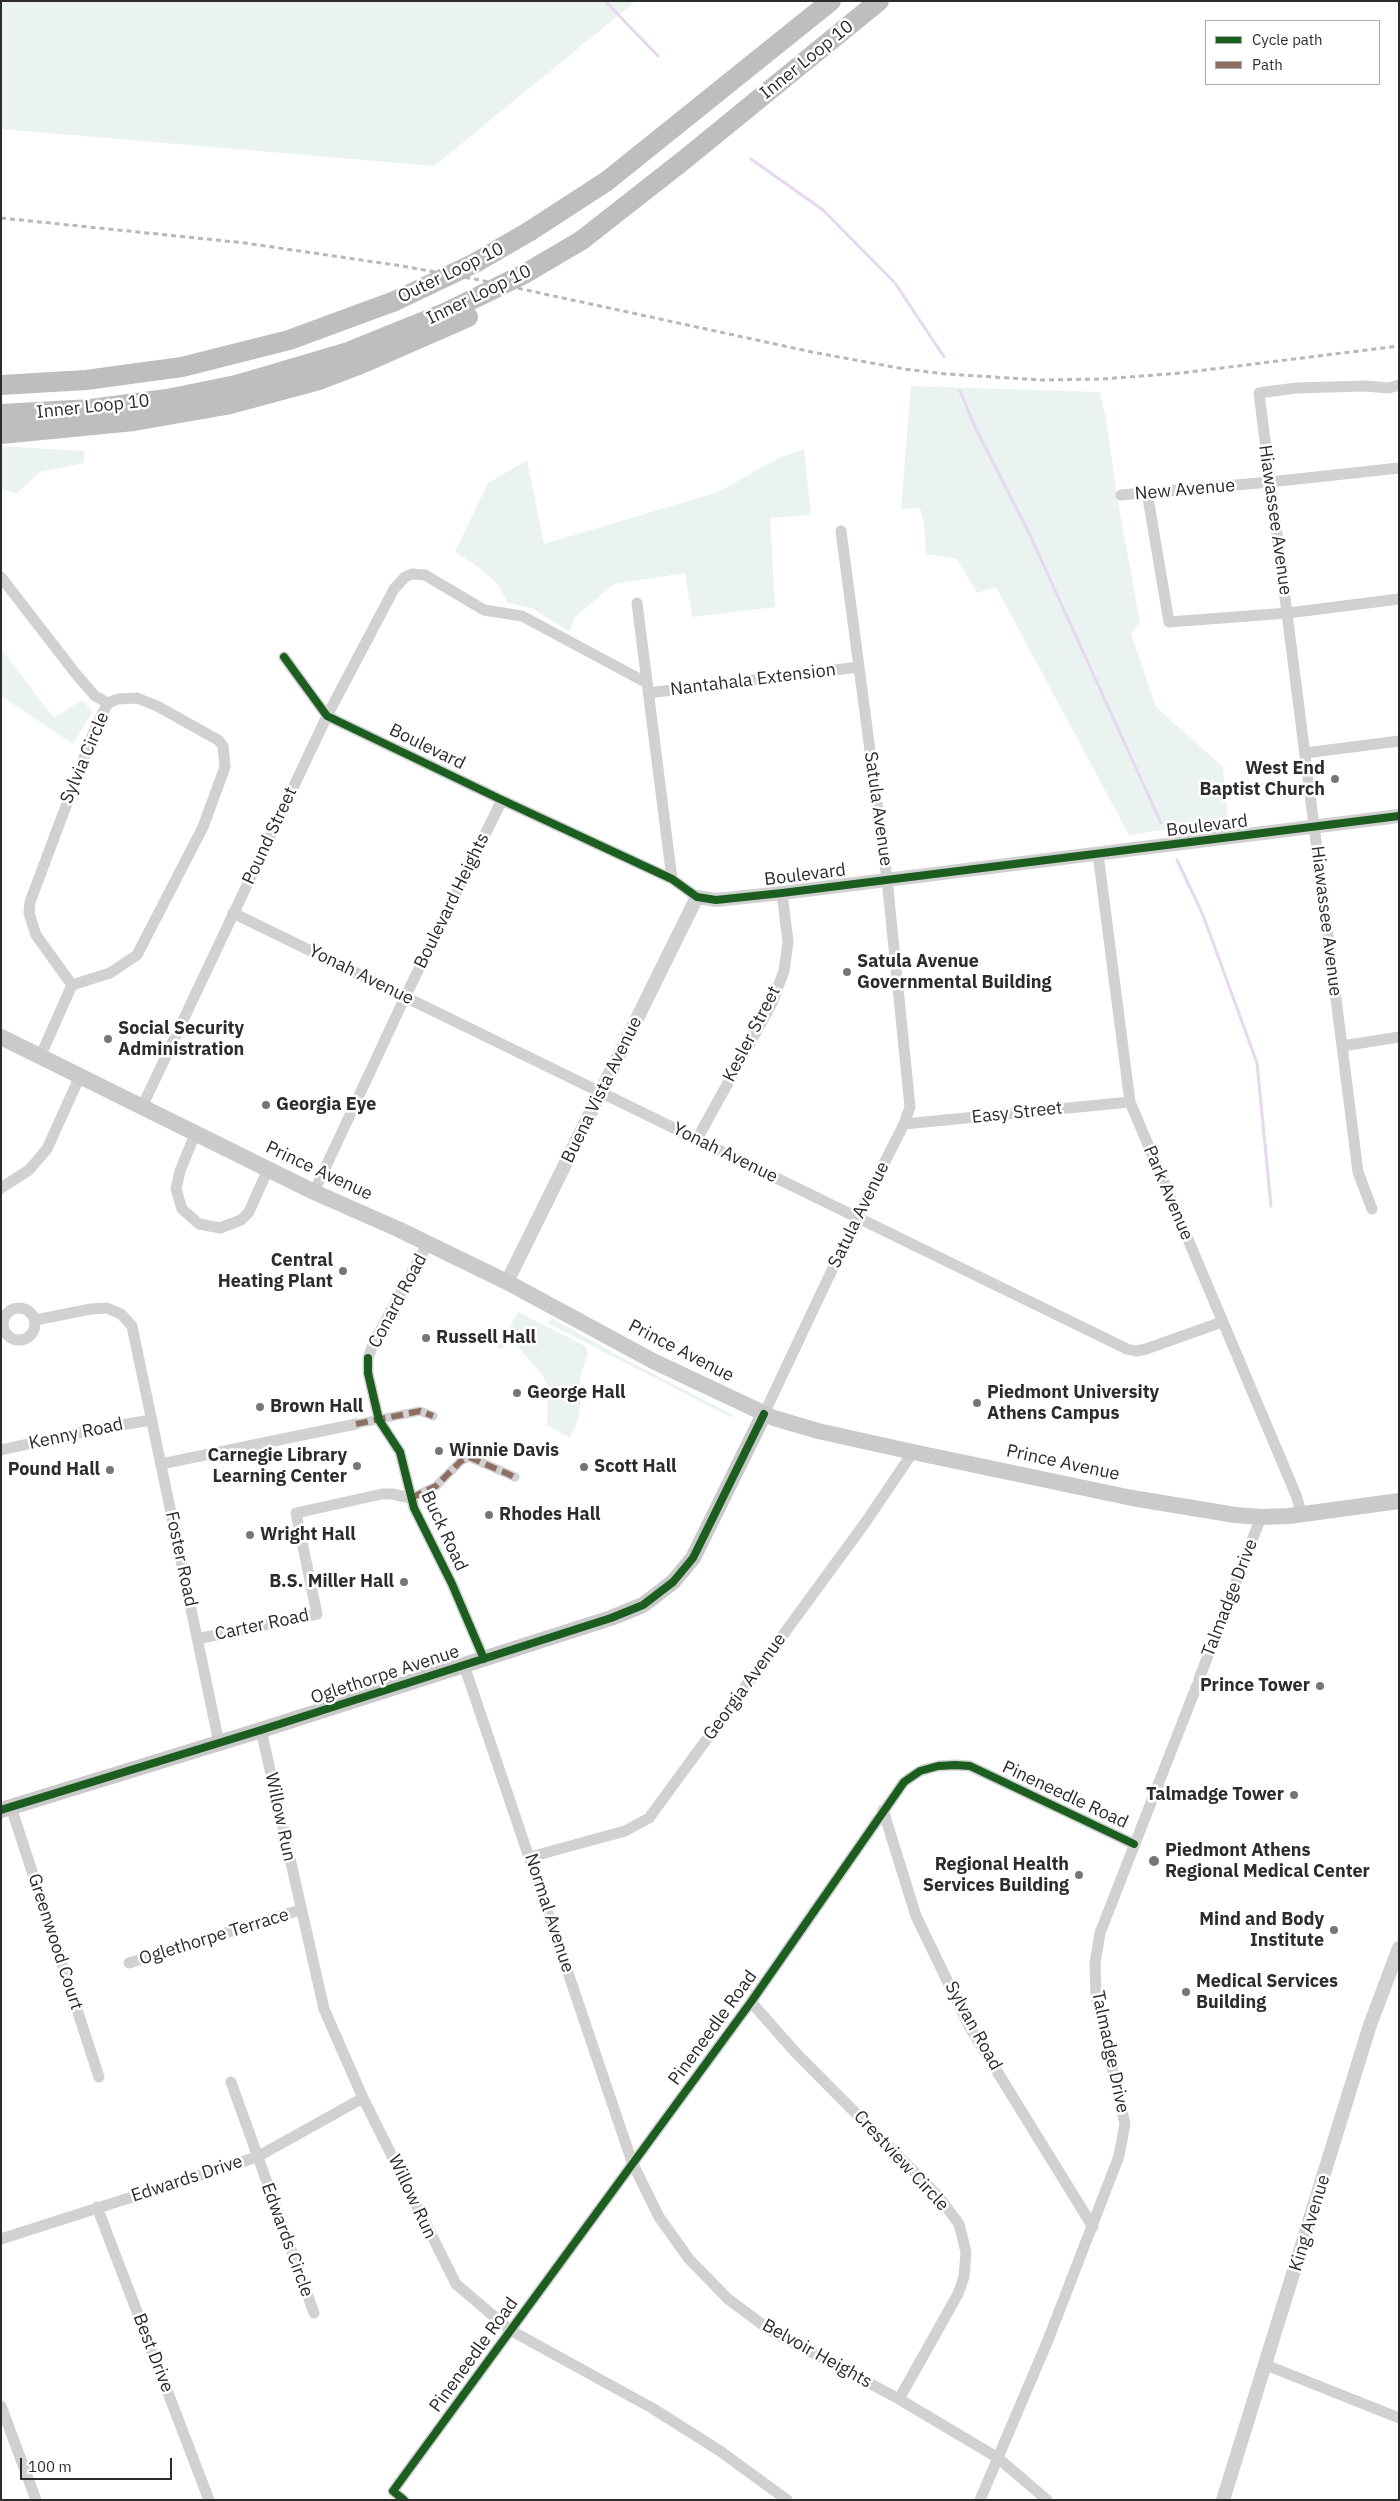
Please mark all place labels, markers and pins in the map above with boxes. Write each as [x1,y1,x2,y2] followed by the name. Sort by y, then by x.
[1199,758,1325,801] place label: West End Baptist Church
[1329,773,1341,785] marker: West End Baptist Church
[857,951,1051,994] place label: Satula Avenue Governmental Building
[841,966,853,978] marker: Satula Avenue Governmental Building
[118,1018,244,1060] place label: Social Security Administration
[102,1033,114,1045] marker: Social Security Administration
[276,1094,376,1116] place label: Georgia Eye
[260,1099,272,1111] marker: Georgia Eye
[218,1250,333,1292] place label: Central Heating Plant
[337,1265,349,1277] marker: Central Heating Plant
[436,1327,536,1349] place label: Russell Hall
[420,1332,432,1344] marker: Russell Hall
[527,1382,625,1404] place label: George Hall
[987,1382,1159,1425] place label: Piedmont University Athens Campus
[511,1387,523,1399] marker: George Hall
[270,1396,363,1418] place label: Brown Hall
[971,1397,983,1409] marker: Piedmont University Athens Campus
[254,1401,266,1413] marker: Brown Hall
[449,1440,559,1462] place label: Winnie Davis
[208,1445,347,1488] place label: Carnegie Library Learning Center
[433,1445,445,1457] marker: Winnie Davis
[594,1456,676,1478] place label: Scott Hall
[8,1459,100,1481] place label: Pound Hall
[351,1460,363,1472] marker: Carnegie Library Learning Center
[578,1461,590,1473] marker: Scott Hall
[104,1464,116,1476] marker: Pound Hall
[499,1504,600,1526] place label: Rhodes Hall
[483,1509,495,1521] marker: Rhodes Hall
[260,1524,356,1546] place label: Wright Hall
[244,1529,256,1541] marker: Wright Hall
[269,1571,394,1593] place label: B.S. Miller Hall
[398,1576,410,1588] marker: B.S. Miller Hall
[1200,1675,1310,1697] place label: Prince Tower
[1314,1680,1326,1692] marker: Prince Tower
[1146,1784,1284,1806] place label: Talmadge Tower
[1288,1789,1300,1801] marker: Talmadge Tower
[1165,1840,1370,1882] place label: Piedmont Athens Regional Medical Center
[923,1854,1069,1896] place label: Regional Health Services Building
[1147,1854,1161,1868] marker: Piedmont Athens Regional Medical Center
[1073,1869,1085,1881] marker: Regional Health Services Building
[1199,1909,1324,1952] place label: Mind and Body Institute
[1328,1924,1340,1936] marker: Mind and Body Institute
[1196,1971,1338,2014] place label: Medical Services Building
[1180,1986,1192,1998] marker: Medical Services Building

